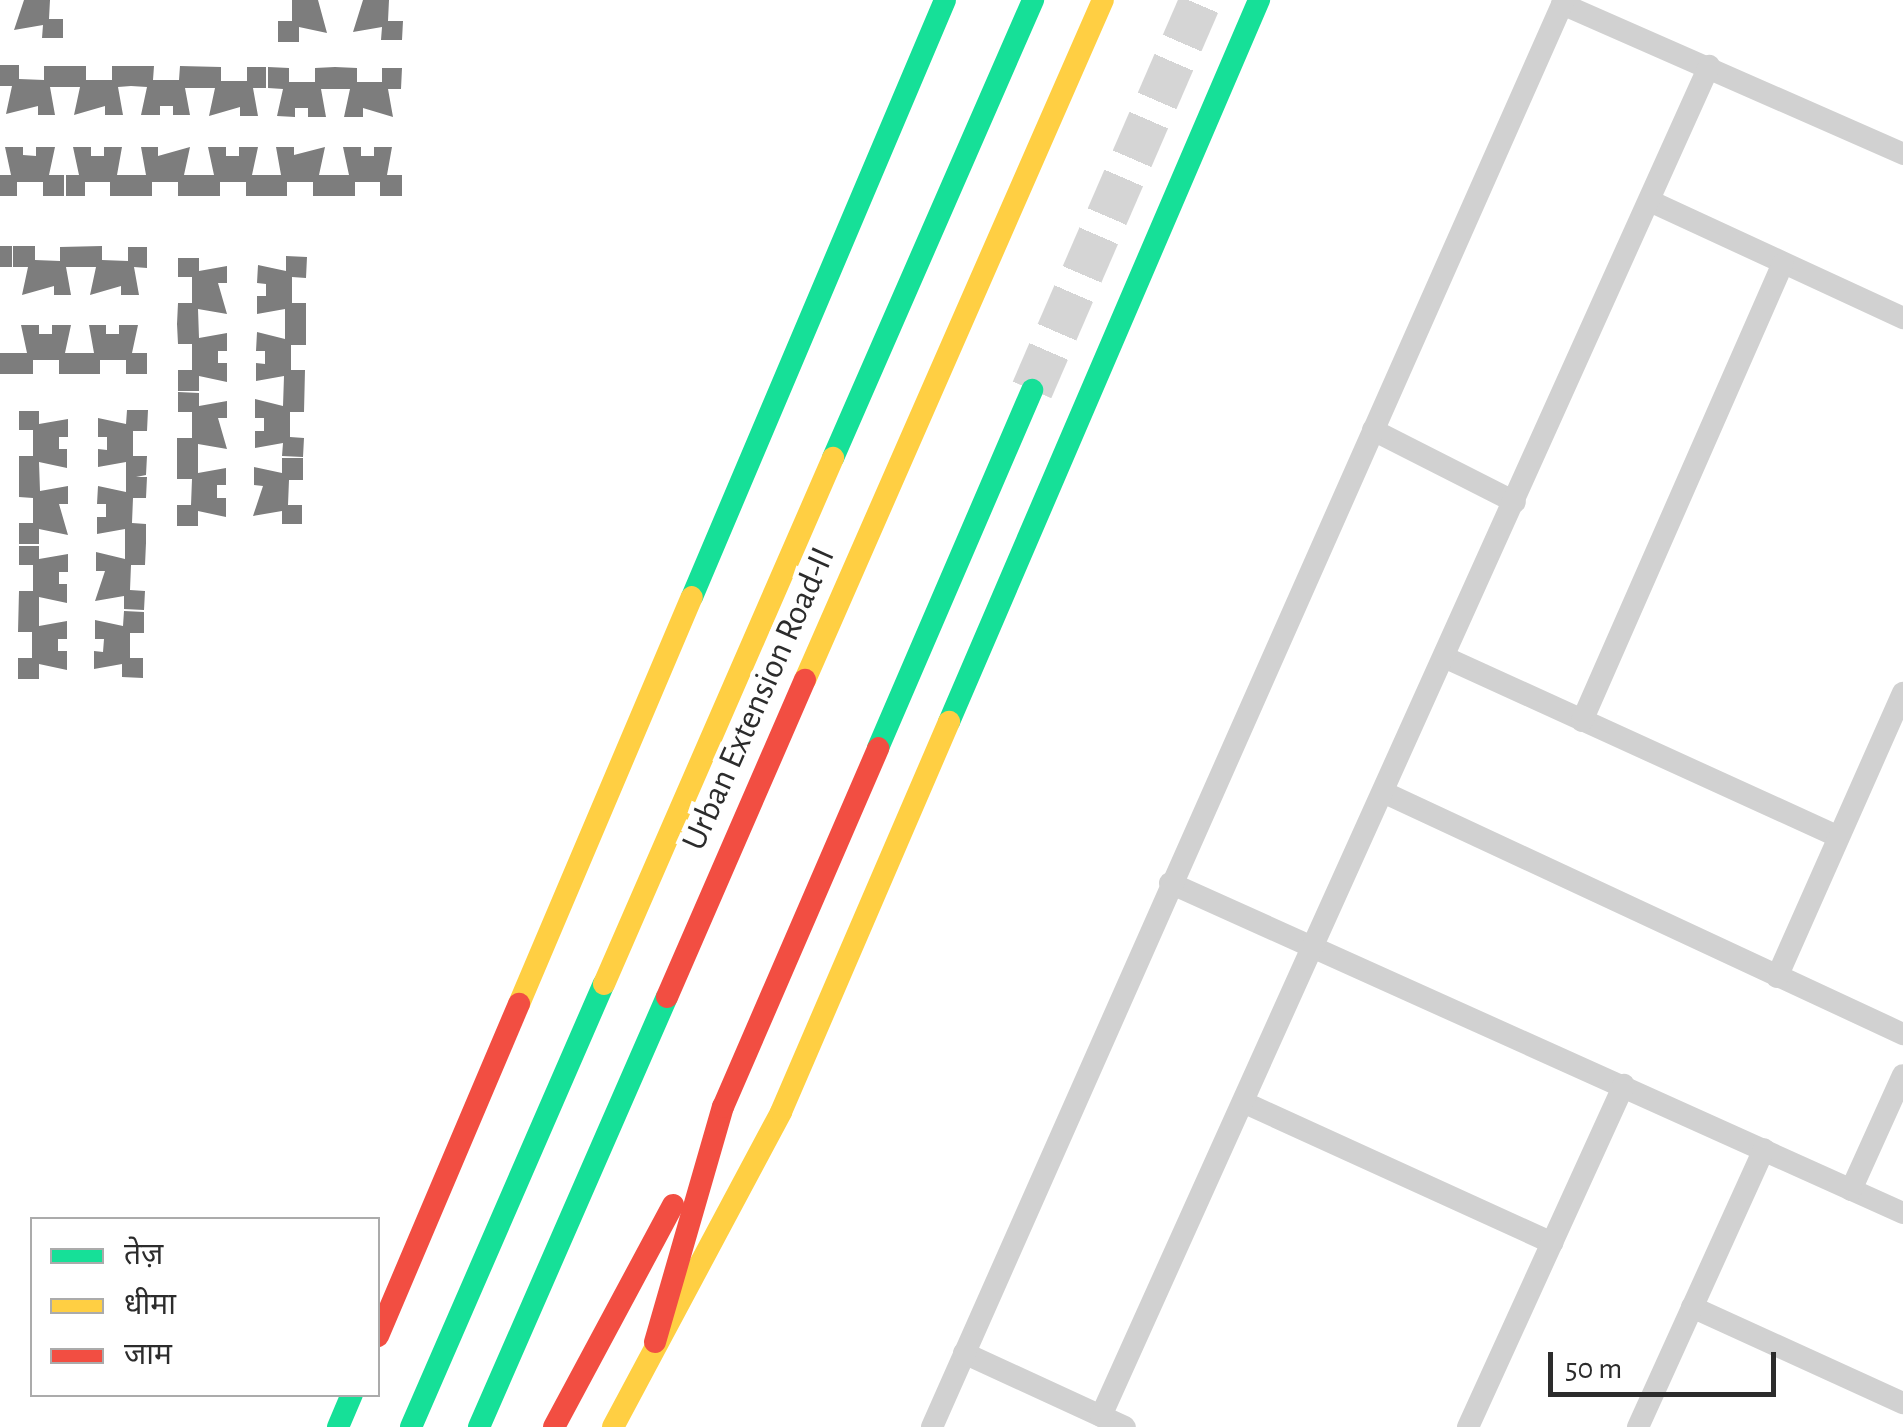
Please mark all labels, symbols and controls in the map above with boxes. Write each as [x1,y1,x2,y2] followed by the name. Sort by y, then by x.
[673,541,845,857] street label: Urban Extension Road-II
[30,1217,380,1397] legend
[124,1240,163,1270] text: तेज़
[124,1290,176,1320] text: धीमा
[1553,1332,1780,1394] scale bar
[124,1340,172,1370] text: जाम
[1565,1354,1622,1384] text: 50 m

